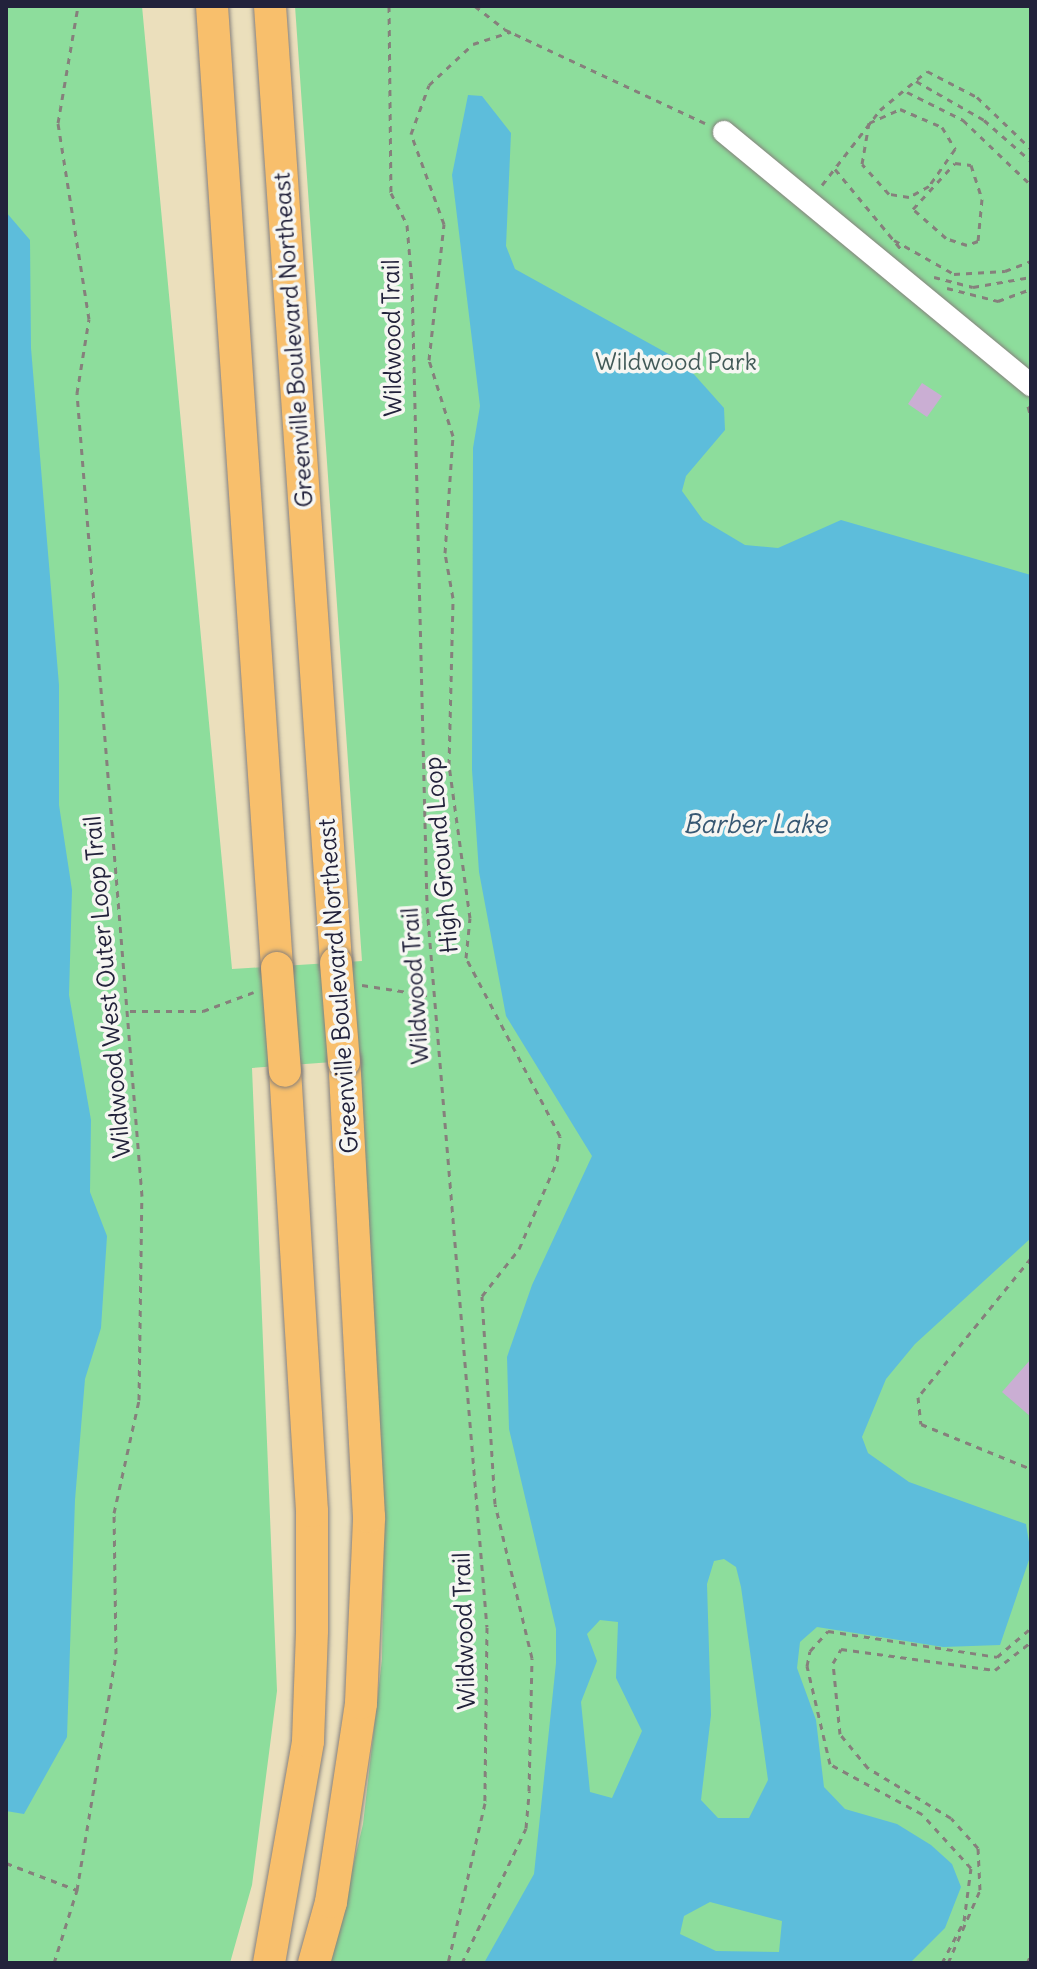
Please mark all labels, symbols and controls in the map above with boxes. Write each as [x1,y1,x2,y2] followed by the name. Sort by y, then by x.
[267,172,319,508] street label: Greenville Boulevard Northeast
[376,259,408,417] street label: Wildwood Trail
[595,348,757,376] park label: Wildwood Park
[418,756,464,954] street label: High Ground Loop
[683,808,827,840] water label: Barber Lake
[78,814,136,1160] street label: Wildwood West Outer Loop Trail
[312,818,364,1154] street label: Greenville Boulevard Northeast
[395,907,435,1065] street label: Wildwood Trail
[447,1552,481,1710] street label: Wildwood Trail

